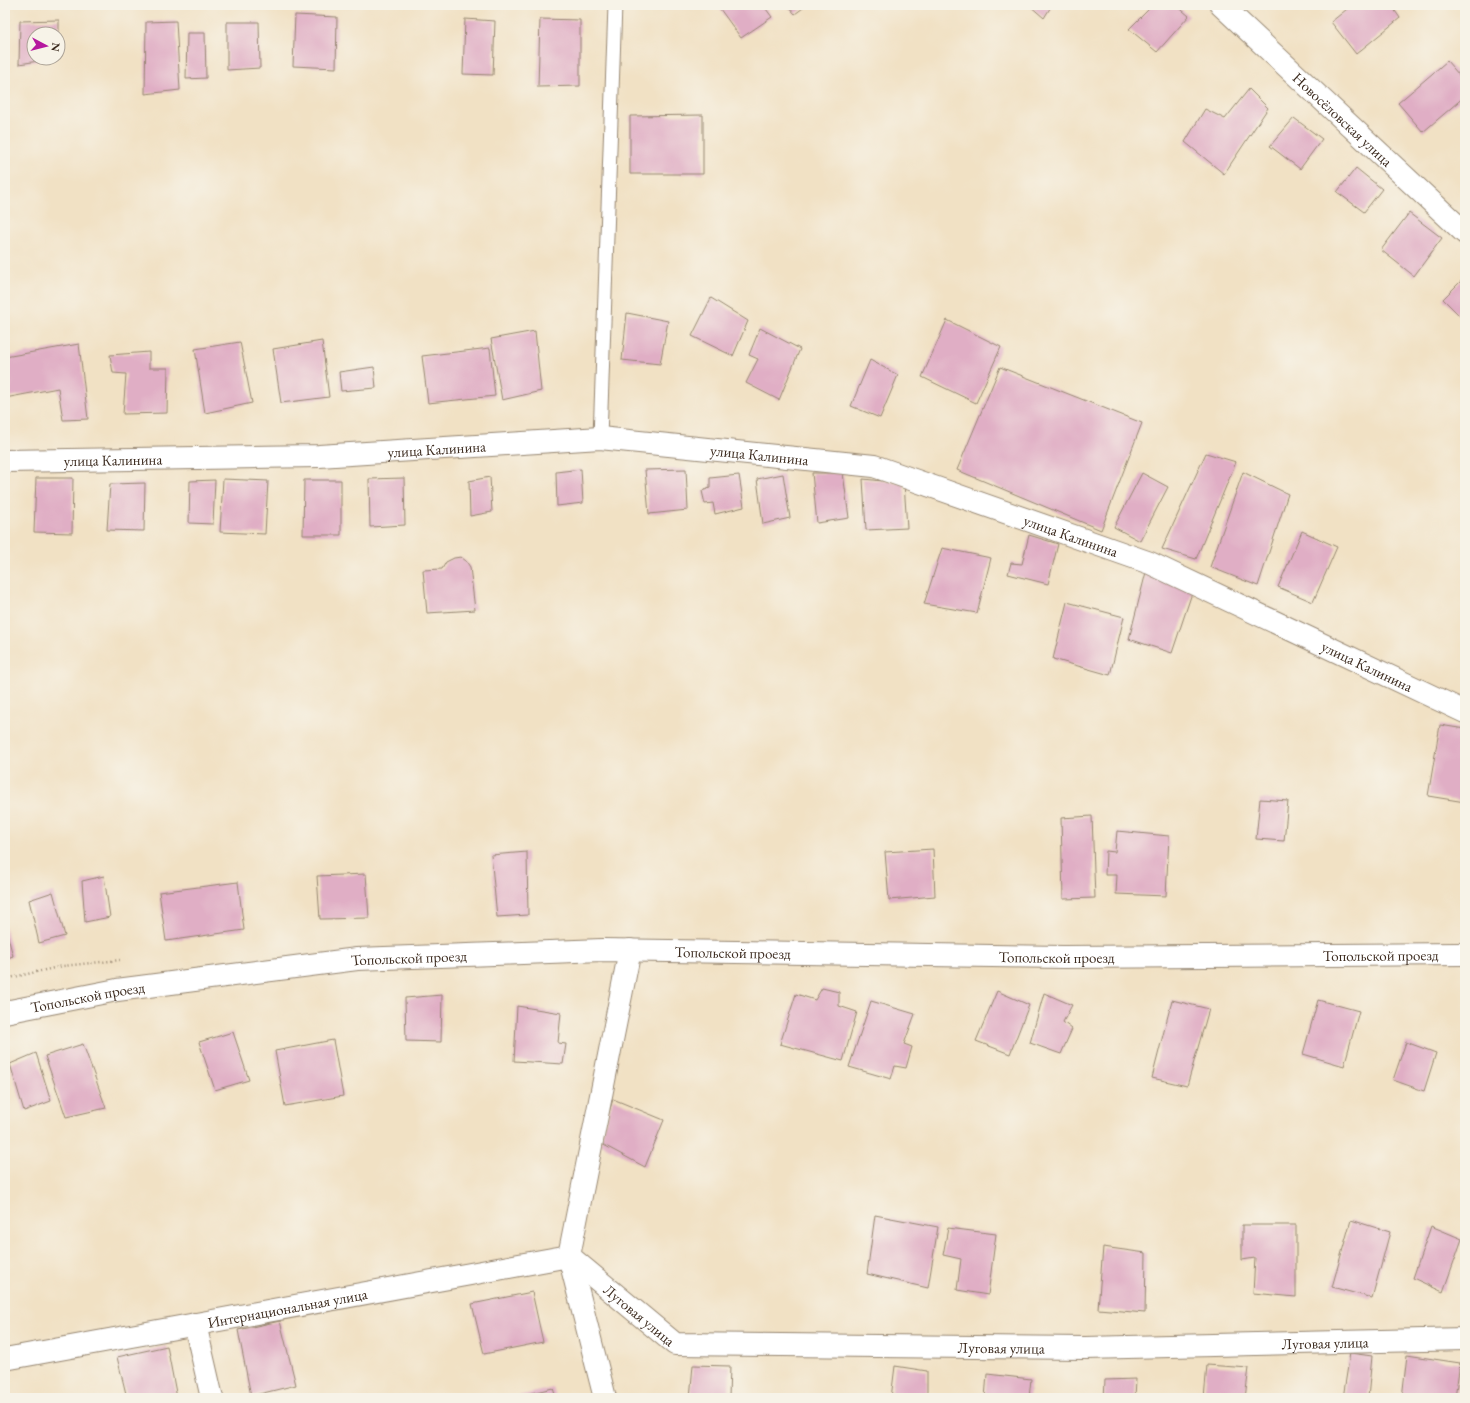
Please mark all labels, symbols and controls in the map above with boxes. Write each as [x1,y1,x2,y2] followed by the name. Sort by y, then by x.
[26,26,66,66] north arrow
[48,42,63,53] text: N
[1289,68,1397,170] street label: Новосёловская улица
[387,436,487,461] street label: улица Калинина
[709,440,810,469] street label: улица Калинина
[63,449,162,470] street label: улица Калинина
[1021,510,1121,561] street label: улица Калинина
[1319,636,1416,695] street label: улица Калинина
[675,942,791,962] street label: Топольской проезд
[350,945,467,969] street label: Топольской проезд
[1323,945,1439,965] street label: Топольской проезд
[999,947,1115,967] street label: Топольской проезд
[29,977,146,1016] street label: Топольской проезд
[600,1280,679,1350] street label: Луговая улица
[206,1284,369,1331] street label: Интернациональная улица
[1281,1332,1369,1353] street label: Луговая улица
[958,1337,1045,1357] street label: Луговая улица

